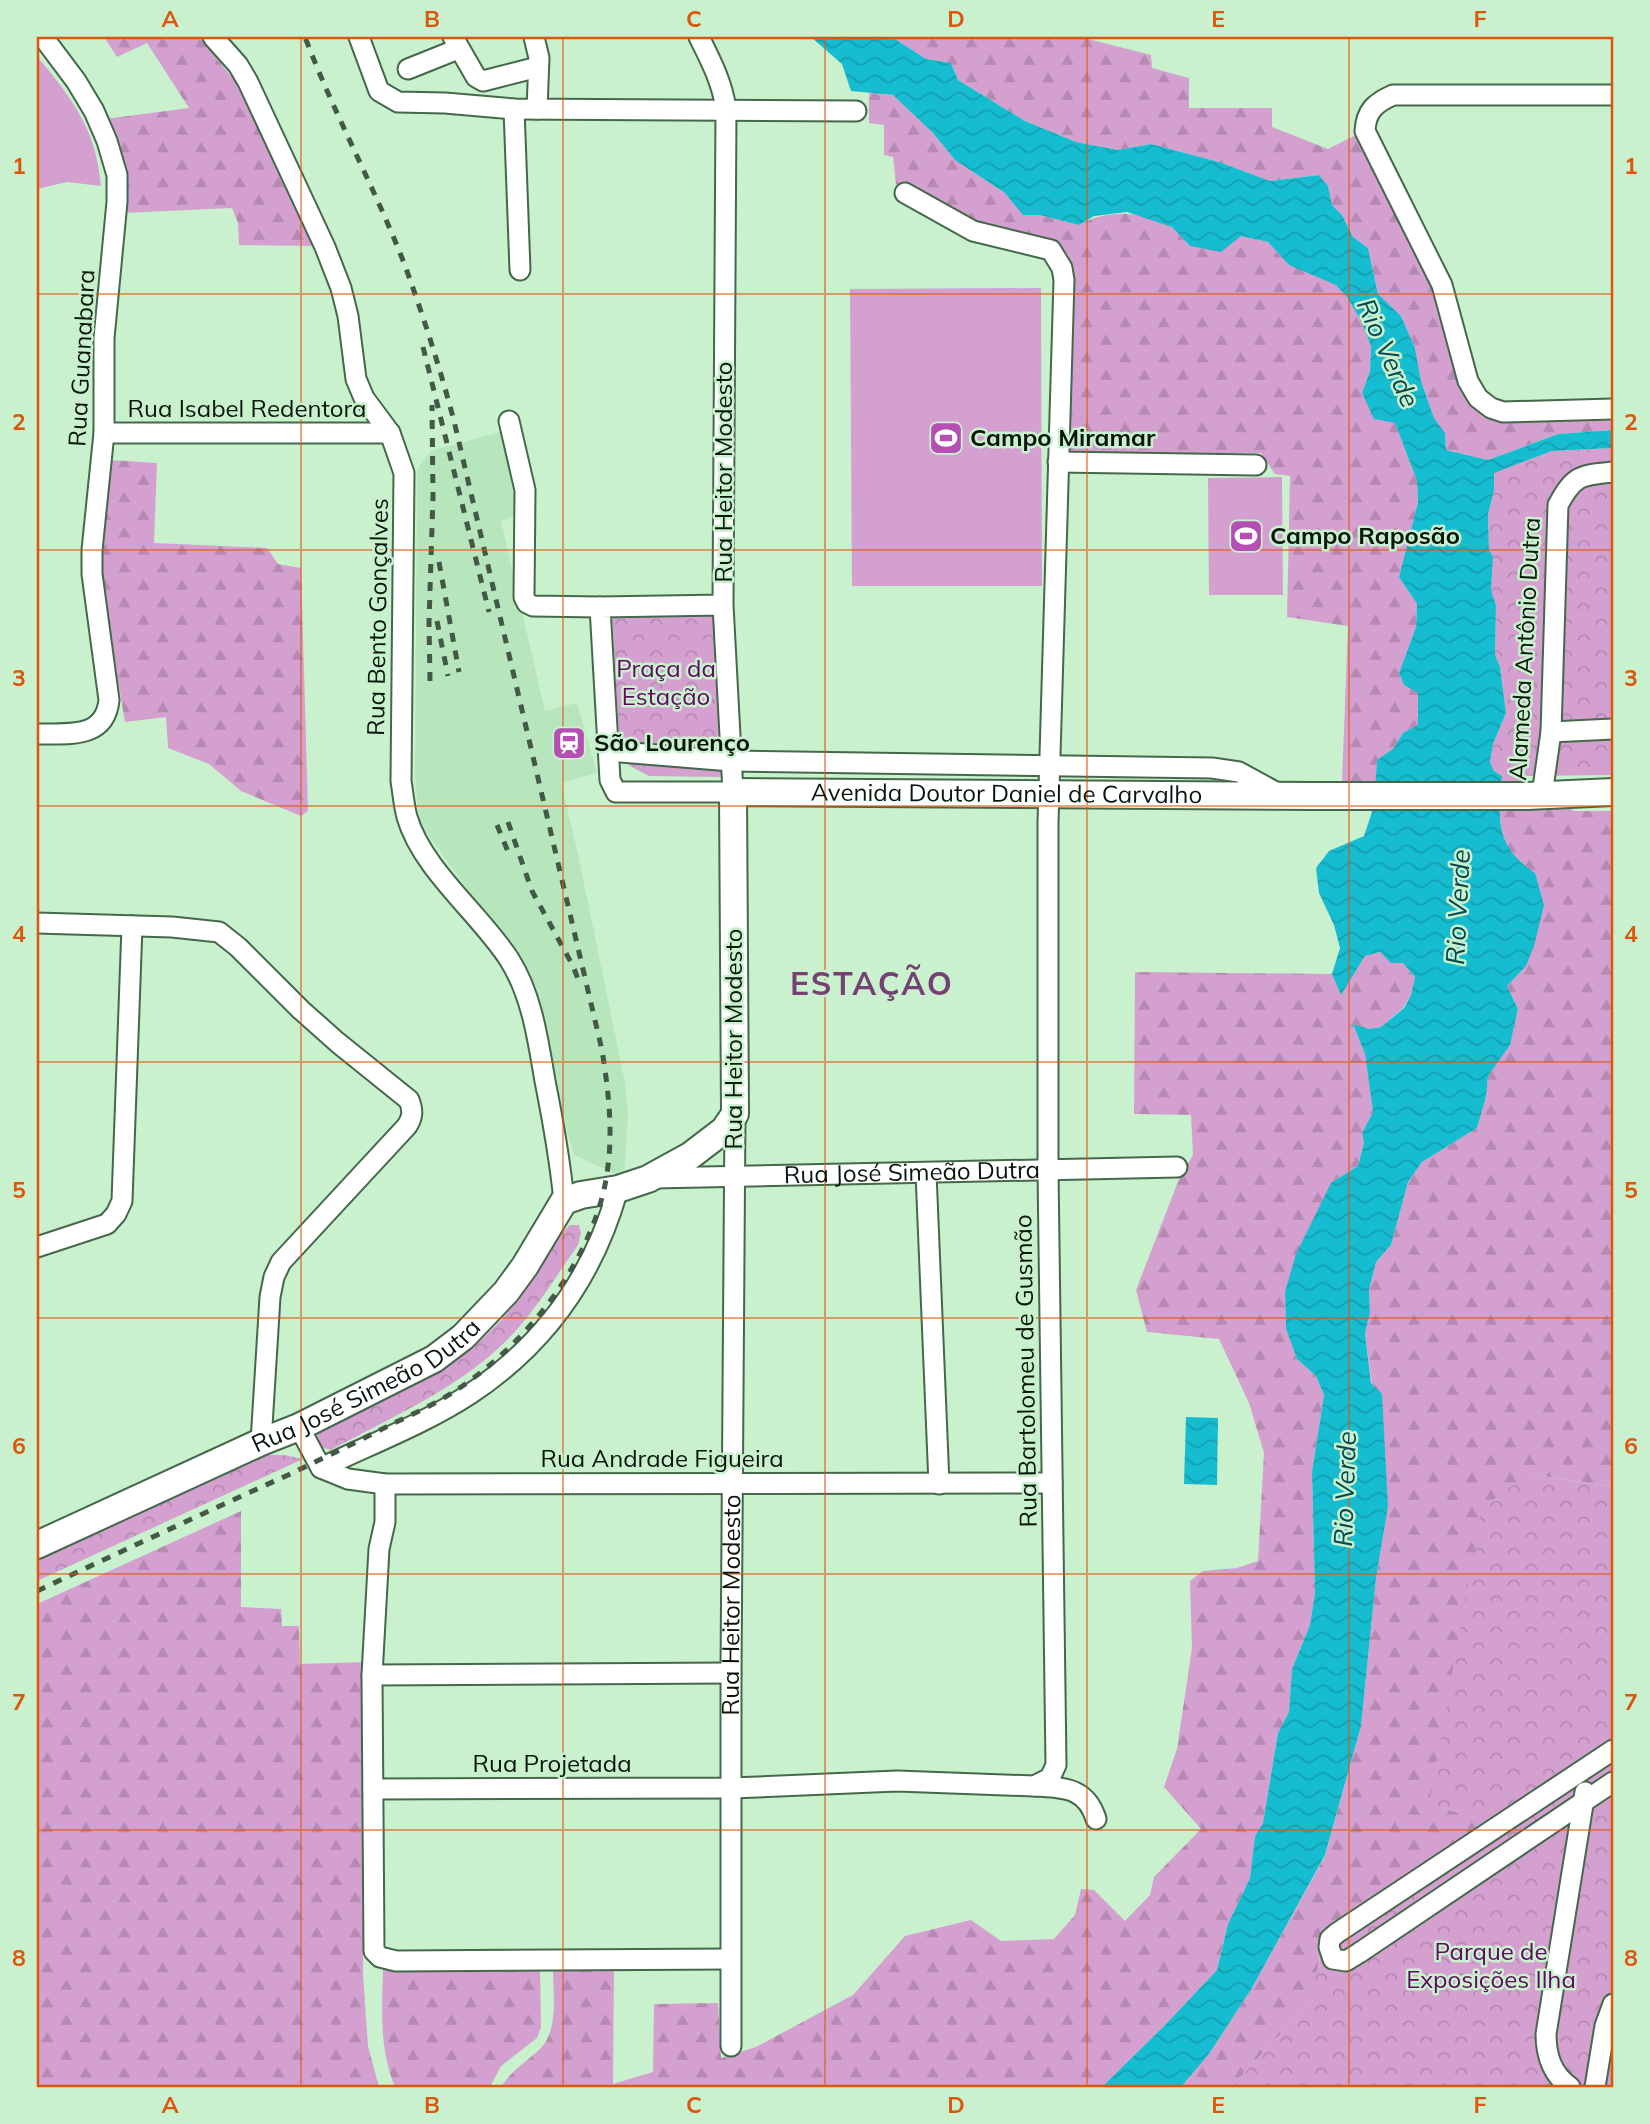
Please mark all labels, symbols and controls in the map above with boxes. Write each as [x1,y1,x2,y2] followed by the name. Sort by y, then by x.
[161,4,179,33] text: A
[424,4,440,33] text: B
[686,4,702,33] text: C
[947,4,965,33] text: D
[1211,4,1225,33] text: E
[1473,4,1487,33] text: F
[12,151,26,180] text: 1
[1624,151,1638,180] text: 1
[61,269,101,447] street label: Rua Guanabara
[1350,293,1427,412] water label: Rio Verde
[708,362,738,582] street label: Rua Heitor Modesto
[128,393,366,423] street label: Rua Isabel Redentora
[12,407,26,436] text: 2
[1624,407,1638,436] text: 2
[927,419,965,457] sports icon: Campo Miramar
[970,422,1156,452] place label: Campo Miramar
[360,498,394,736] street label: Rua Bento Gonçalves
[1227,517,1265,555] sports icon: Campo Raposão
[1502,517,1546,781] street label: Alameda Antônio Dutra
[1270,520,1460,550] place label: Campo Raposão
[616,653,716,711] park label: Praça da Estação
[12,663,26,692] text: 3
[1624,663,1638,692] text: 3
[550,724,588,762] station icon: São Lourenço
[594,727,750,757] place label: São Lourenço
[811,777,1202,809] street label: Avenida Doutor Daniel de Carvalho
[1438,848,1477,966] water label: Rio Verde
[12,919,26,948] text: 4
[1624,919,1638,948] text: 4
[718,929,748,1149] street label: Rua Heitor Modesto
[790,963,954,1003] district label: ESTAÇÃO
[783,1154,1040,1189] street label: Rua José Simeão Dutra
[12,1175,26,1204] text: 5
[1624,1175,1638,1204] text: 5
[1007,1214,1043,1528] street label: Rua Bartolomeu de Gusmão
[246,1312,486,1458] street label: Rua José Simeão Dutra
[12,1431,26,1460] text: 6
[1326,1431,1363,1547] water label: Rio Verde
[1624,1431,1638,1460] text: 6
[540,1443,784,1473] street label: Rua Andrade Figueira
[715,1494,746,1715] street label: Rua Heitor Modesto
[12,1687,26,1716] text: 7
[1624,1687,1638,1716] text: 7
[472,1748,632,1778] street label: Rua Projetada
[1406,1936,1576,1994] park label: Parque de Exposições Ilha
[12,1943,26,1972] text: 8
[1624,1943,1638,1972] text: 8
[161,2090,179,2119] text: A
[424,2090,440,2119] text: B
[686,2090,702,2119] text: C
[947,2090,965,2119] text: D
[1211,2090,1225,2119] text: E
[1473,2090,1487,2119] text: F

